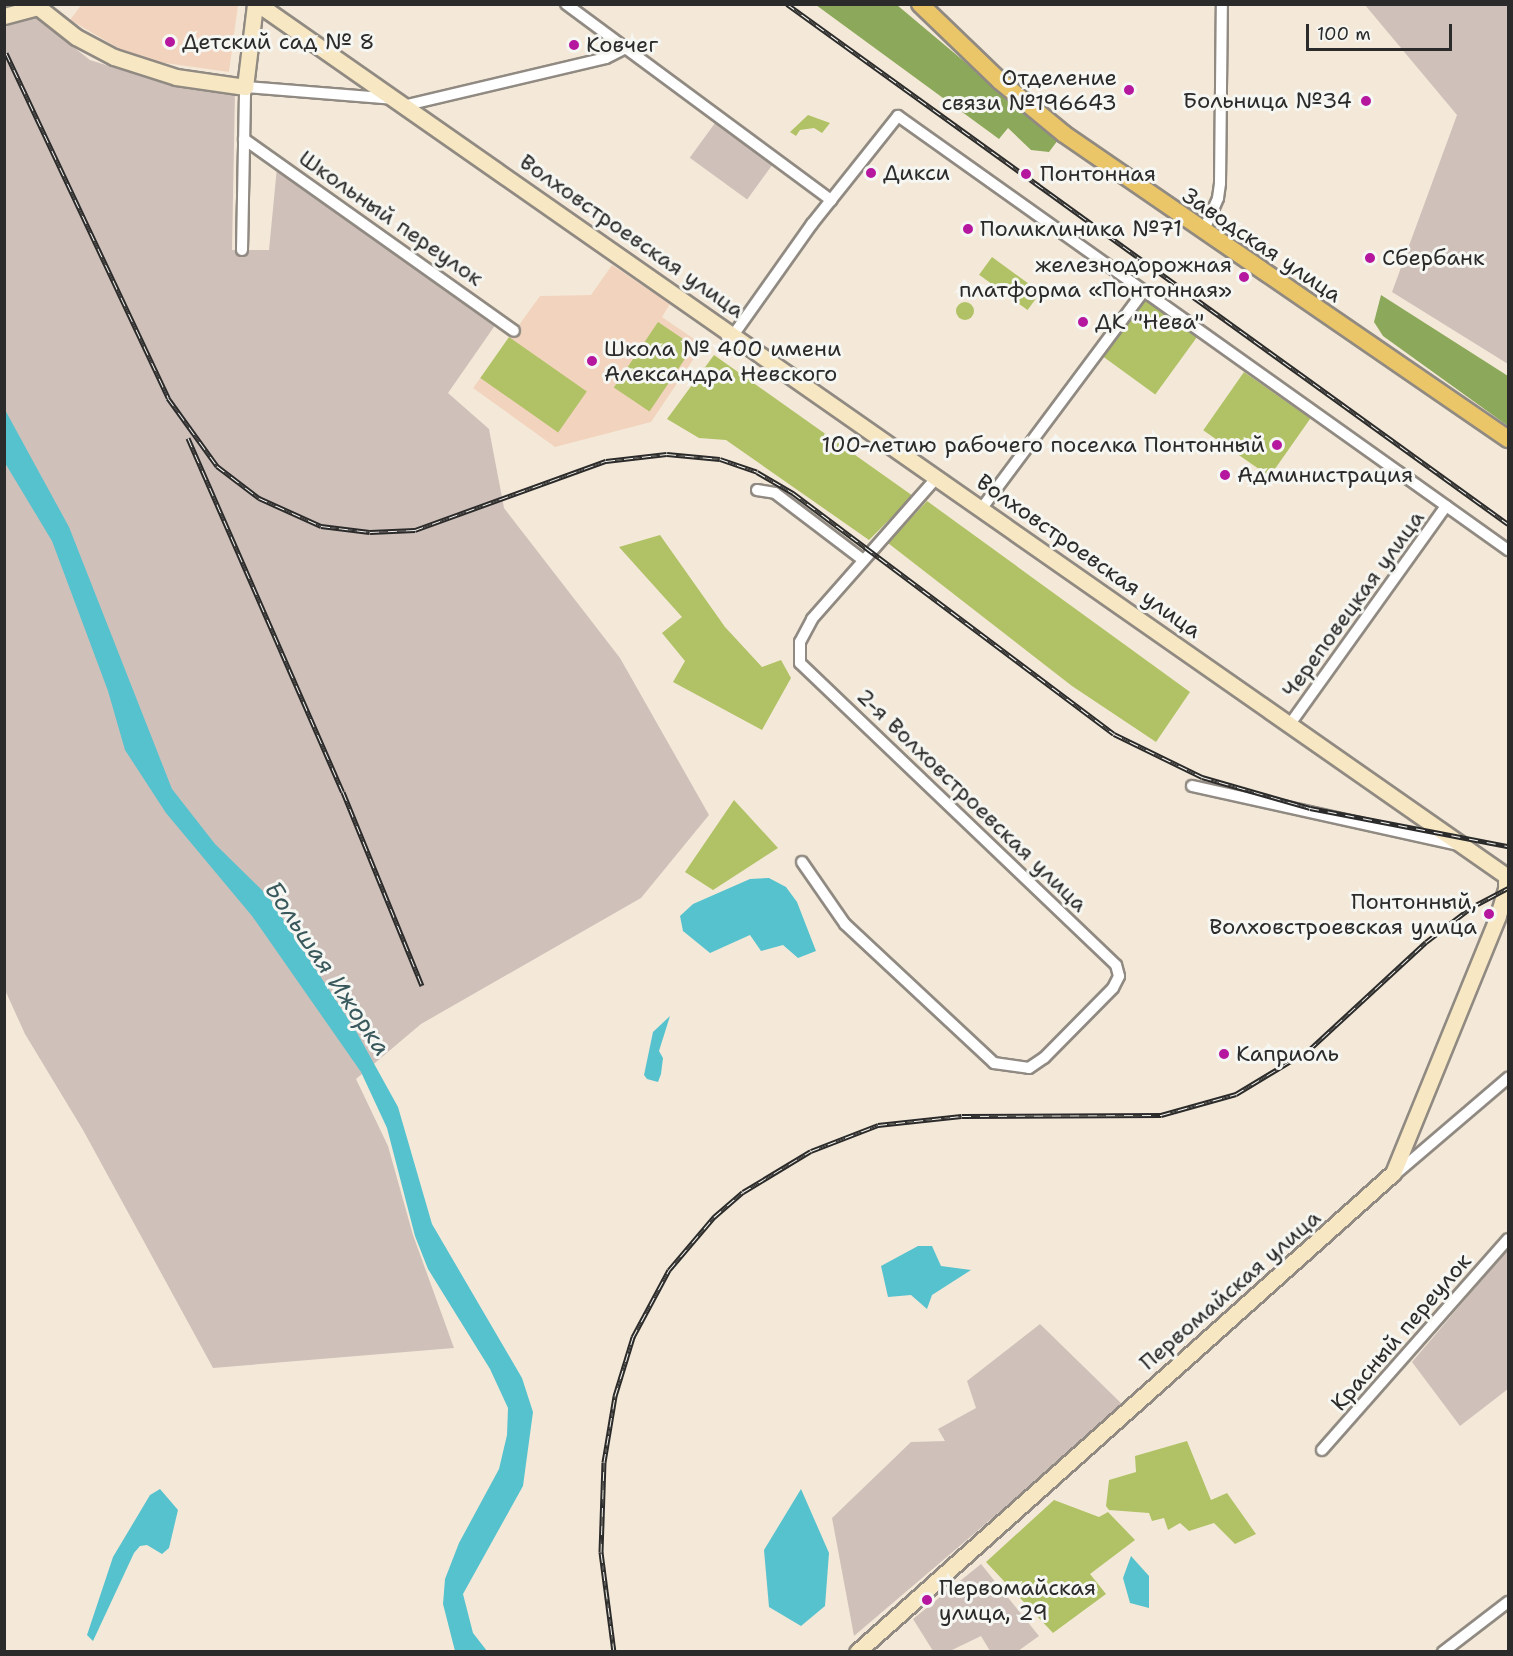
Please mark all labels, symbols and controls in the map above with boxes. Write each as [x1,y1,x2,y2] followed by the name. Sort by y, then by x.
[1309,12,1454,50] scale bar
[1317,22,1371,46] text: 100 m
[182,29,375,55] place label: Детский сад № 8
[586,32,658,58] place label: Ковчег
[163,35,177,49] marker: Детский сад № 8
[567,38,581,52] marker: Ковчег
[941,64,1117,116] place label: Отделение связи №196643
[1122,83,1136,97] marker: Отделение связи №196643
[1183,88,1352,114] place label: Больница №34
[1357,92,1375,110] marker: Больница №34
[294,145,488,291] street label: Школьный переулок
[515,148,749,324] street label: Волховстроевская улица
[883,160,950,186] place label: Дикси
[1040,161,1156,187] place label: Понтонная
[1017,165,1035,183] marker: Понтонная
[864,166,878,180] marker: Дикси
[1177,182,1347,308] street label: Заводская улица
[980,216,1182,242] place label: Поликлиника №71
[961,222,975,236] marker: Поликлиника №71
[1382,245,1485,271] place label: Сбербанк
[959,251,1232,302] place label: железнодорожная платформа «Понтонная»
[1363,251,1377,265] marker: Сбербанк
[1237,270,1251,284] marker: железнодорожная платформа «Понтонная»
[1095,309,1204,335] place label: ДК "Нева"
[1076,315,1090,329] marker: ДК "Нева"
[604,335,841,386] place label: Школа № 400 имени Александра Невского
[585,354,599,368] marker: Школа № 400 имени Александра Невского
[822,432,1265,458] place label: 100-летию рабочего поселка Понтонный
[1270,438,1284,452] marker: 100-летию рабочего поселка Понтонный
[1237,462,1413,488] place label: Администрация
[972,468,1206,644] street label: Волховстроевская улица
[1218,468,1232,482] marker: Администрация
[1276,505,1430,703] street label: Череповецкая улица
[851,683,1093,917] street label: 2-я Волховстроевская улица
[258,876,396,1062] water label: Большая Ижорка
[1209,888,1477,939] place label: Понтонный, Волховстроевская улица
[1482,907,1496,921] marker: Понтонный, Волховстроевская улица
[1236,1041,1339,1067] place label: Каприоль
[1217,1047,1231,1061] marker: Каприоль
[1134,1204,1326,1376] street label: Первомайская улица
[1325,1248,1477,1416] street label: Красный переулок
[939,1574,1096,1626] place label: Первомайская улица, 29
[920,1593,934,1607] marker: Первомайская улица, 29

